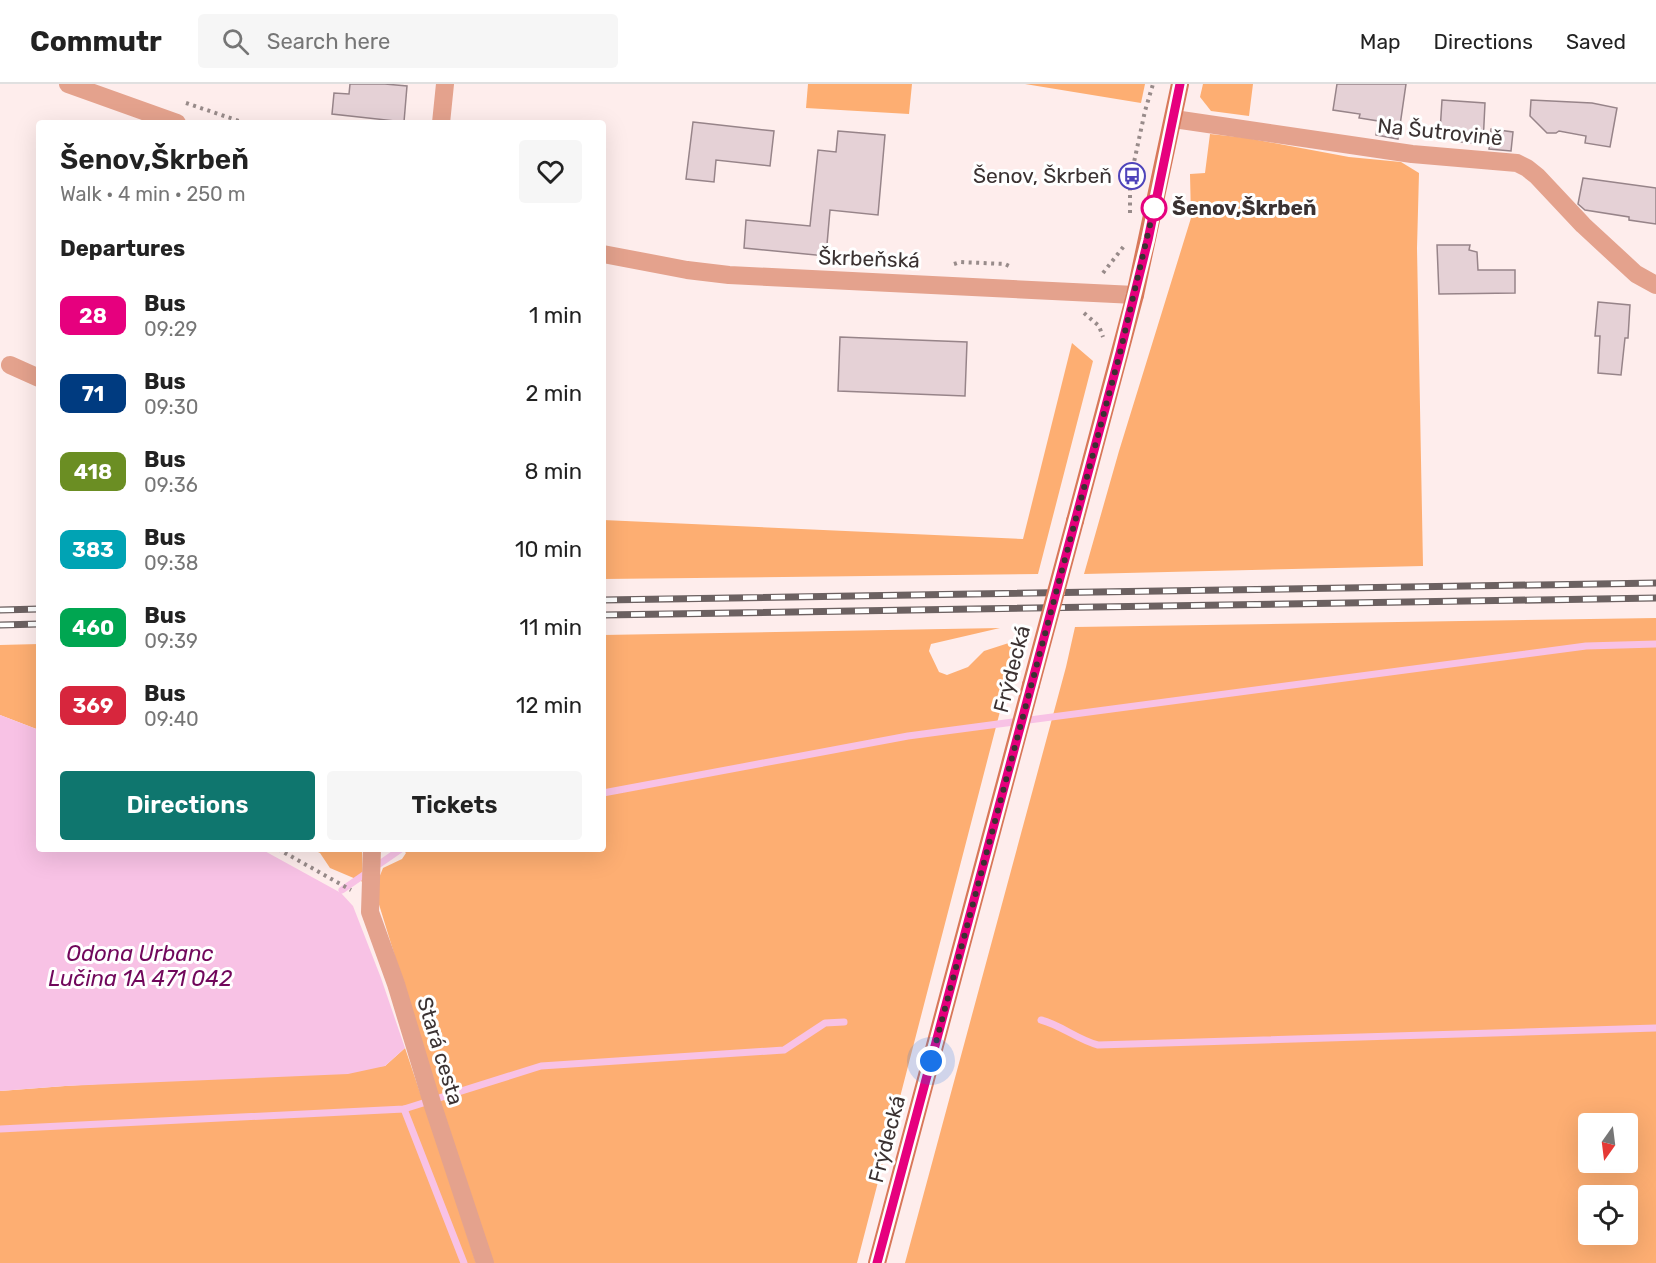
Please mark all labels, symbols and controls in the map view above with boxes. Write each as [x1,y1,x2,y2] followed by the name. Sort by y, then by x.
[198,14,618,68] search box
[30,25,162,58] text: Commutr
[219,25,252,58] icon: search
[267,28,390,55] text: Search here
[1360,29,1401,54] text: Map
[1434,29,1533,54] text: Directions
[1566,29,1626,54] text: Saved
[1376,112,1504,151] street label: Na Šutrovině
[519,140,582,203] button: heart
[60,143,249,176] text: Šenov,Škrbeň
[1117,161,1147,191] bus stop icon: Šenov, Škrbeň
[973,163,1112,188] place label: Šenov, Škrbeň
[60,182,245,206] text: Walk · 4 min · 250 m
[1141,195,1167,221] marker: Šenov,Škrbeň
[1172,195,1317,220] place label: Šenov,Škrbeň
[60,235,185,262] text: Departures
[818,244,920,273] street label: Škrbeňská
[144,290,186,317] text: Bus
[529,302,582,329] text: 1 min
[79,303,107,328] text: 28
[144,317,197,341] text: 09:29
[144,368,186,395] text: Bus
[525,380,582,407] text: 2 min
[82,381,104,406] text: 71
[144,395,198,419] text: 09:30
[144,446,186,473] text: Bus
[524,458,582,485] text: 8 min
[74,459,112,484] text: 418
[144,473,198,497] text: 09:36
[144,524,186,551] text: Bus
[515,536,582,563] text: 10 min
[72,537,114,562] text: 383
[144,551,198,575] text: 09:38
[144,602,186,629] text: Bus
[520,614,582,641] text: 11 min
[72,615,114,640] text: 460
[988,623,1035,715] street label: Frýdecká
[144,629,198,653] text: 09:39
[144,680,186,707] text: Bus
[516,692,582,719] text: 12 min
[73,693,113,718] text: 369
[144,707,199,731] text: 09:40
[60,771,315,840] button: Directions
[327,771,582,840] button: Tickets
[48,940,233,992] water label: Odona Urbanc Lučina 1A 471 042
[412,994,469,1108] street label: Stará cesta
[916,1046,946,1076] your location
[863,1093,910,1185] street label: Frýdecká
[1578,1113,1638,1173] north arrow
[1578,1113,1638,1245] map controls
[1578,1185,1638,1245] button: locate

